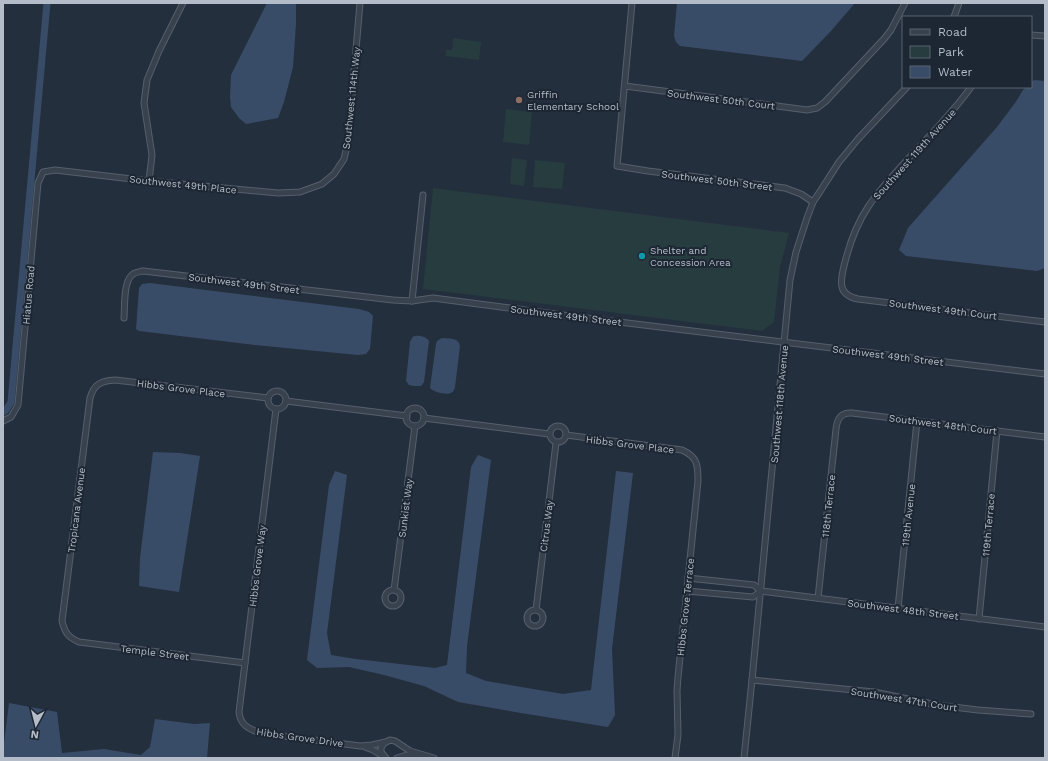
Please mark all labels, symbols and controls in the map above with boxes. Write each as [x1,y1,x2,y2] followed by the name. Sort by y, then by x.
[902,16,1032,88] legend
[938,25,967,39] text: Road
[938,45,964,59] text: Park
[341,46,362,150] street label: Southwest 114th Way
[938,65,973,79] text: Water
[666,87,776,112] street label: Southwest 50th Court
[527,89,619,112] place label: Griffin Elementary School
[514,95,524,105] marker: Griffin Elementary School
[871,107,958,202] street label: Southwest 119th Avenue
[661,168,774,193] street label: Southwest 50th Street
[129,173,237,196] street label: Southwest 49th Place
[650,245,731,268] place label: Shelter and Concession Area
[637,251,647,261] marker: Shelter and Concession Area
[20,265,37,325] street label: Hiatus Road
[188,271,301,296] street label: Southwest 49th Street
[888,297,998,322] street label: Southwest 49th Court
[510,303,623,328] street label: Southwest 49th Street
[832,343,945,368] street label: Southwest 49th Street
[769,344,790,463] street label: Southwest 118th Avenue
[136,378,226,399] street label: Hibbs Grove Place
[888,412,998,437] street label: Southwest 48th Court
[585,434,675,455] street label: Hibbs Grove Place
[66,467,87,553] street label: Tropicana Avenue
[820,474,837,538] street label: 118th Terrace
[396,477,415,538] street label: Sunkist Way
[900,483,917,547] street label: 119th Avenue
[980,493,997,557] street label: 119th Terrace
[538,499,555,553] street label: Citrus Way
[247,524,268,608] street label: Hibbs Grove Way
[675,557,696,656] street label: Hibbs Grove Terrace
[847,597,960,622] street label: Southwest 48th Street
[120,643,191,662] street label: Temple Street
[850,686,959,713] street label: Southwest 47th Court
[16,705,56,745] north arrow
[256,726,344,749] street label: Hibbs Grove Drive
[30,727,40,741] text: N

